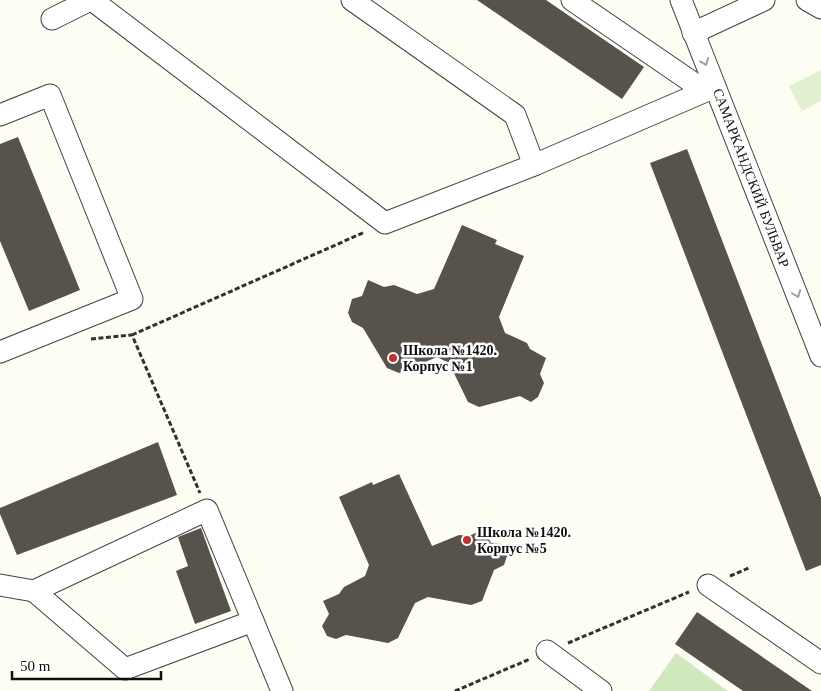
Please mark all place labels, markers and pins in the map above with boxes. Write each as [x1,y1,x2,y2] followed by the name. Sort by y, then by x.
[403,343,497,374] place label: Школа №1420. Корпус №1
[387,352,399,364] marker: Школа №1420. Корпус №1
[477,525,571,556] place label: Школа №1420. Корпус №5
[461,534,473,546] marker: Школа №1420. Корпус №5

